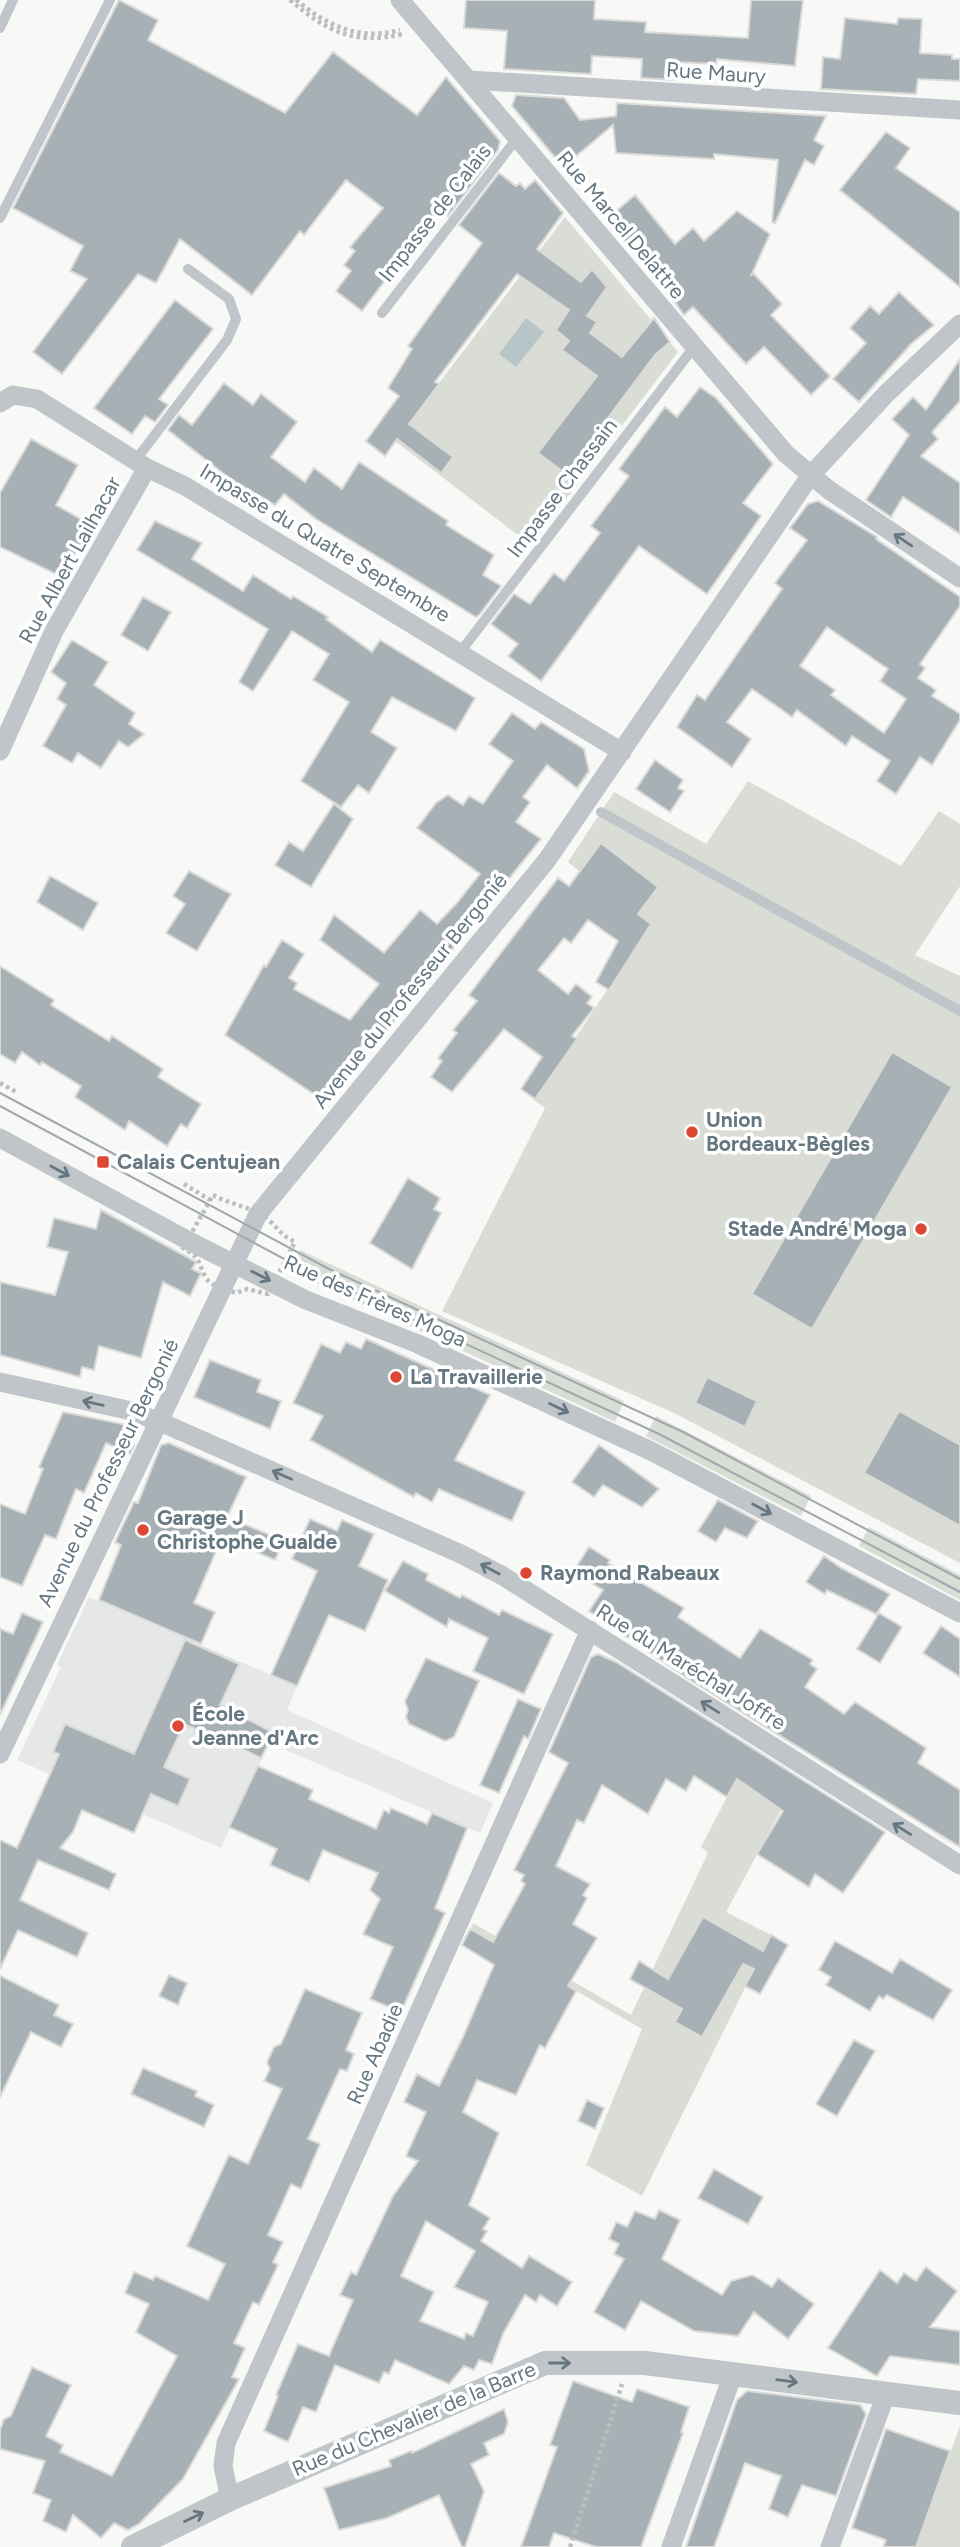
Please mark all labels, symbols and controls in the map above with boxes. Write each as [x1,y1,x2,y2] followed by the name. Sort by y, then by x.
[665,57,767,88] street label: Rue Maury
[373,139,496,286] street label: Impasse de Calais
[552,146,691,304] street label: Rue Marcel Delattre
[501,413,622,562] street label: Impasse Chassain
[196,458,455,627] street label: Impasse du Quatre Septembre
[13,472,126,648] street label: Rue Albert Lailhacar
[894,533,913,547] one-way arrow
[307,868,512,1113] street label: Avenue du Professeur Bergonié
[706,1107,870,1156] place label: Union Bordeaux-Bègles
[684,1124,700,1140] marker: Union Bordeaux-Bègles
[117,1149,280,1174] place label: Calais Centujean
[95,1154,111,1170] marker: Calais Centujean
[49,1165,70,1178] one-way arrow
[728,1216,907,1241] place label: Stade André Moga
[913,1221,929,1237] marker: Stade André Moga
[280,1249,470,1352] street label: Rue des Frères Moga
[250,1270,271,1284] one-way arrow
[32,1335,183,1611] street label: Avenue du Professeur Bergonié
[410,1364,543,1389] place label: La Travaillerie
[388,1369,404,1385] marker: La Travaillerie
[82,1395,105,1409] one-way arrow
[547,1402,569,1415] one-way arrow
[272,1468,294,1481] one-way arrow
[752,1502,772,1516] one-way arrow
[157,1505,338,1554] place label: Garage J Christophe Gualde
[135,1522,151,1538] marker: Garage J Christophe Gualde
[540,1560,720,1585] place label: Raymond Rabeaux
[480,1561,501,1575] one-way arrow
[518,1565,534,1581] marker: Raymond Rabeaux
[592,1598,791,1735] street label: Rue du Maréchal Joffre
[701,1699,721,1713] one-way arrow
[192,1701,319,1750] place label: École Jeanne d'Arc
[170,1718,186,1734] marker: École Jeanne d'Arc
[893,1821,913,1835] one-way arrow
[341,2000,408,2108] street label: Rue Abadie
[288,2356,539,2481] street label: Rue du Chevalier de la Barre
[549,2356,572,2370] one-way arrow
[775,2374,798,2387] one-way arrow
[183,2509,204,2523] one-way arrow

